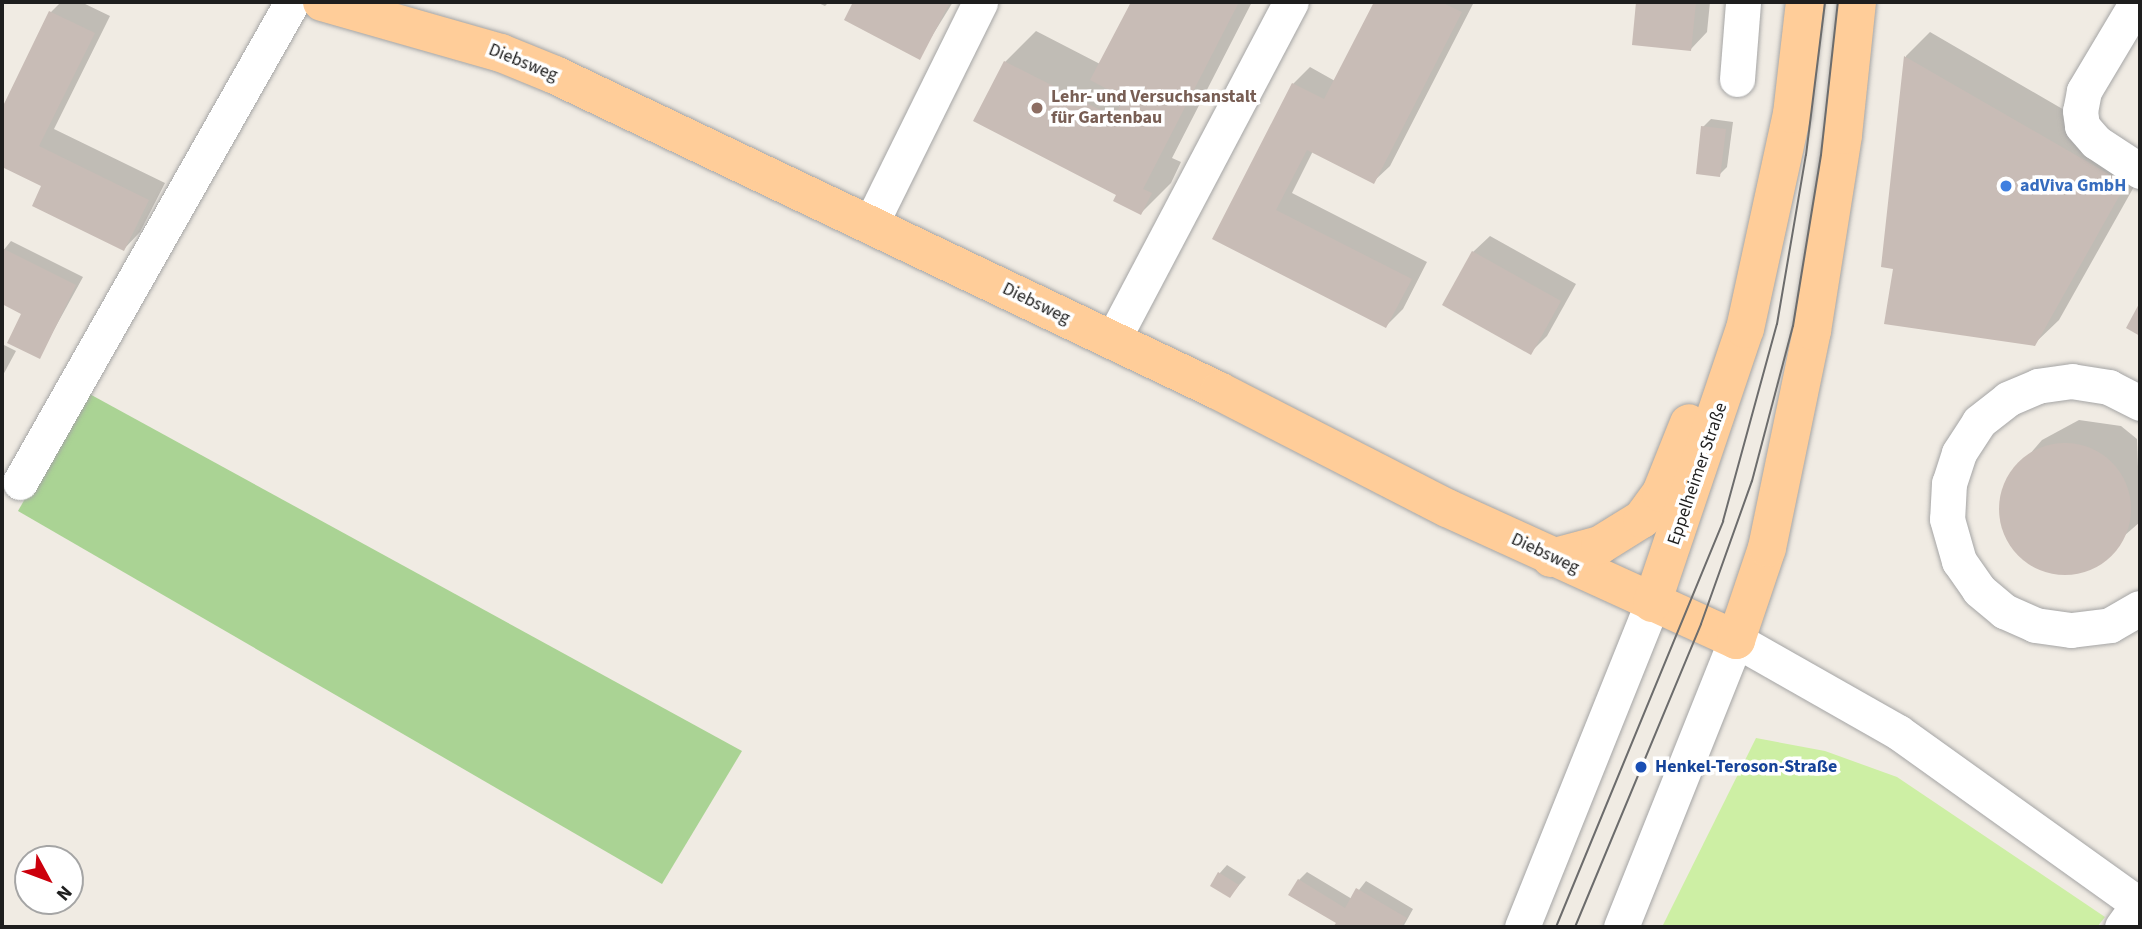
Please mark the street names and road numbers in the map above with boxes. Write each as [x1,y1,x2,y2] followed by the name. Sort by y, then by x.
[485,39,561,87] street label: Diebsweg
[999,278,1073,330] street label: Diebsweg
[1663,400,1733,548] street label: Eppelheimer Straße
[1508,529,1582,579] street label: Diebsweg

